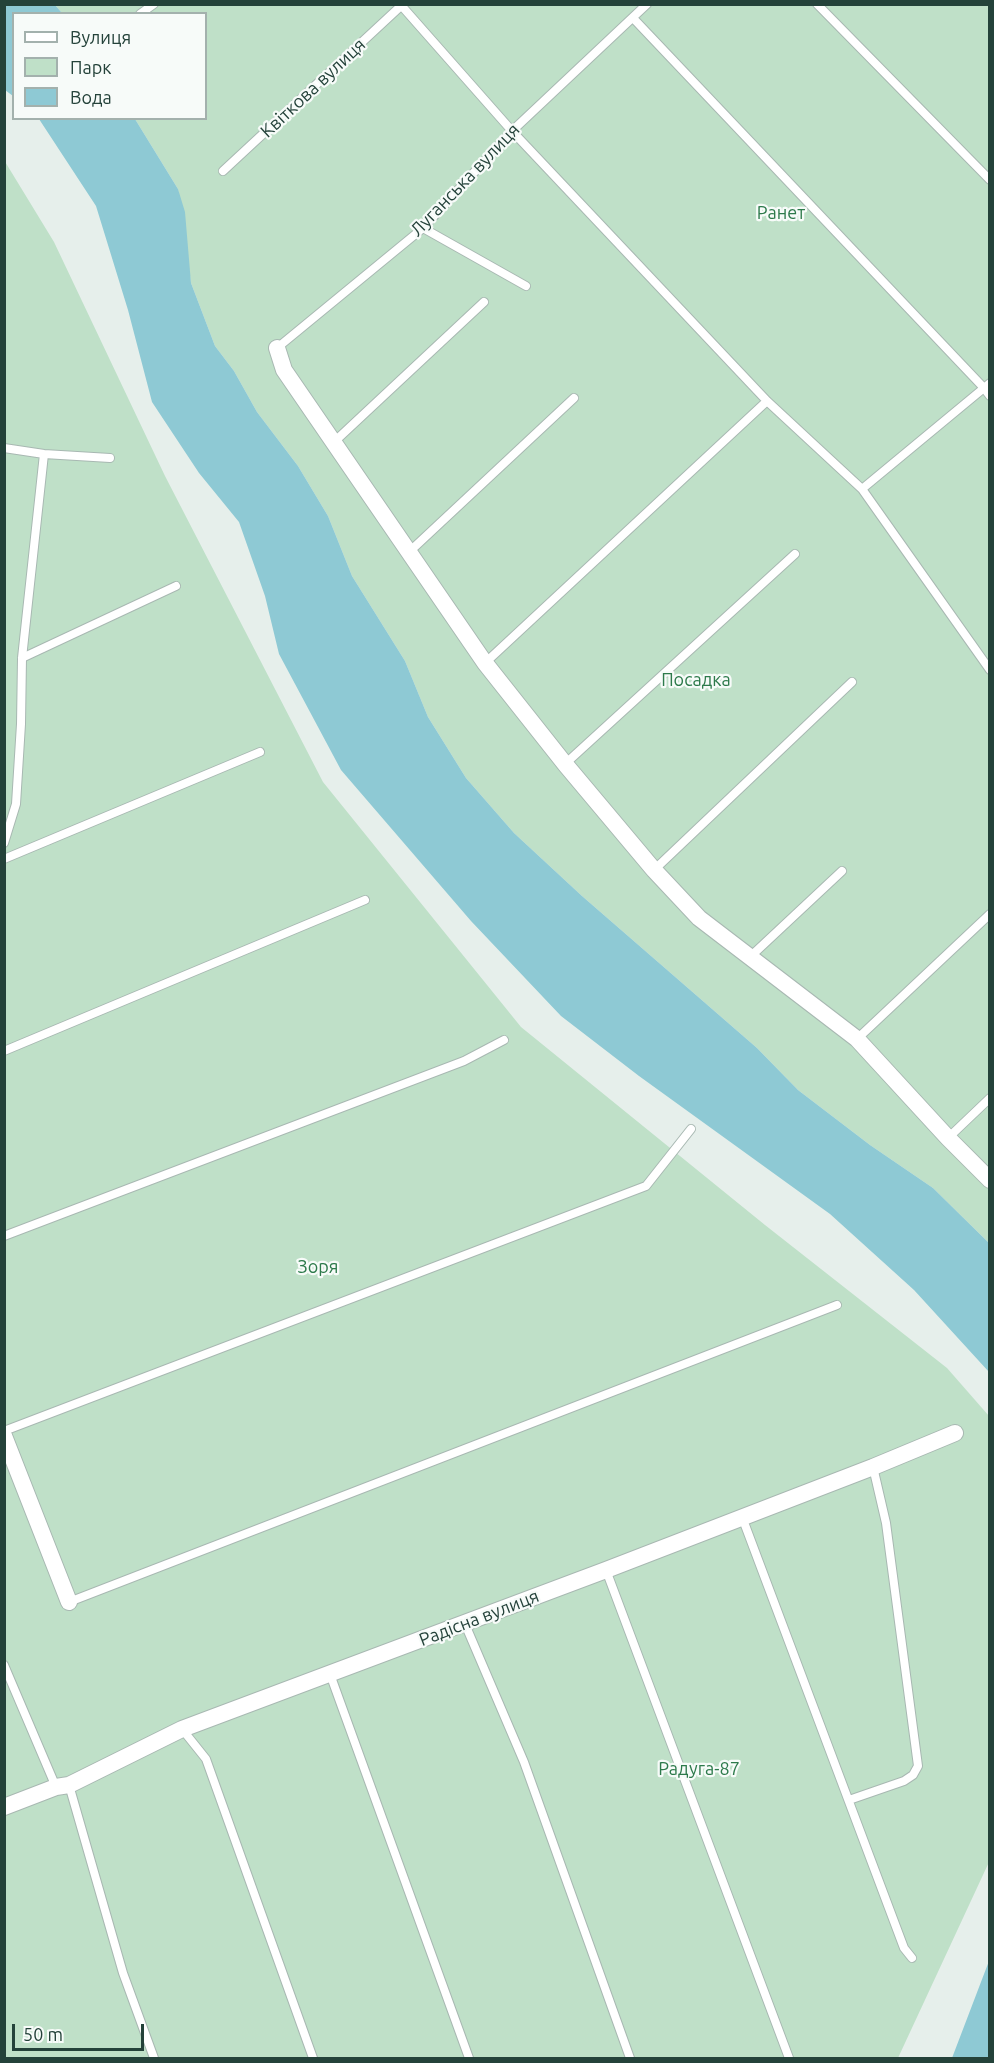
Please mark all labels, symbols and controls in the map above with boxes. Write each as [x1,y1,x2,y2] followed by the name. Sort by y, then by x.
[12,12,207,120] legend
[70,27,131,47] text: Вулиця
[256,34,370,142] street label: Квіткова вулиця
[70,57,111,77] text: Парк
[70,87,112,107] text: Вода
[406,119,524,241] street label: Луганська вулиця
[757,202,805,224] park label: Ранет
[661,669,731,691] park label: Посадка
[298,1256,338,1278] park label: Зоря
[416,1585,542,1651] street label: Радісна вулиця
[658,1758,740,1780] park label: Радуга-87
[15,2012,147,2050] scale bar
[23,2024,63,2044] text: 50 m

